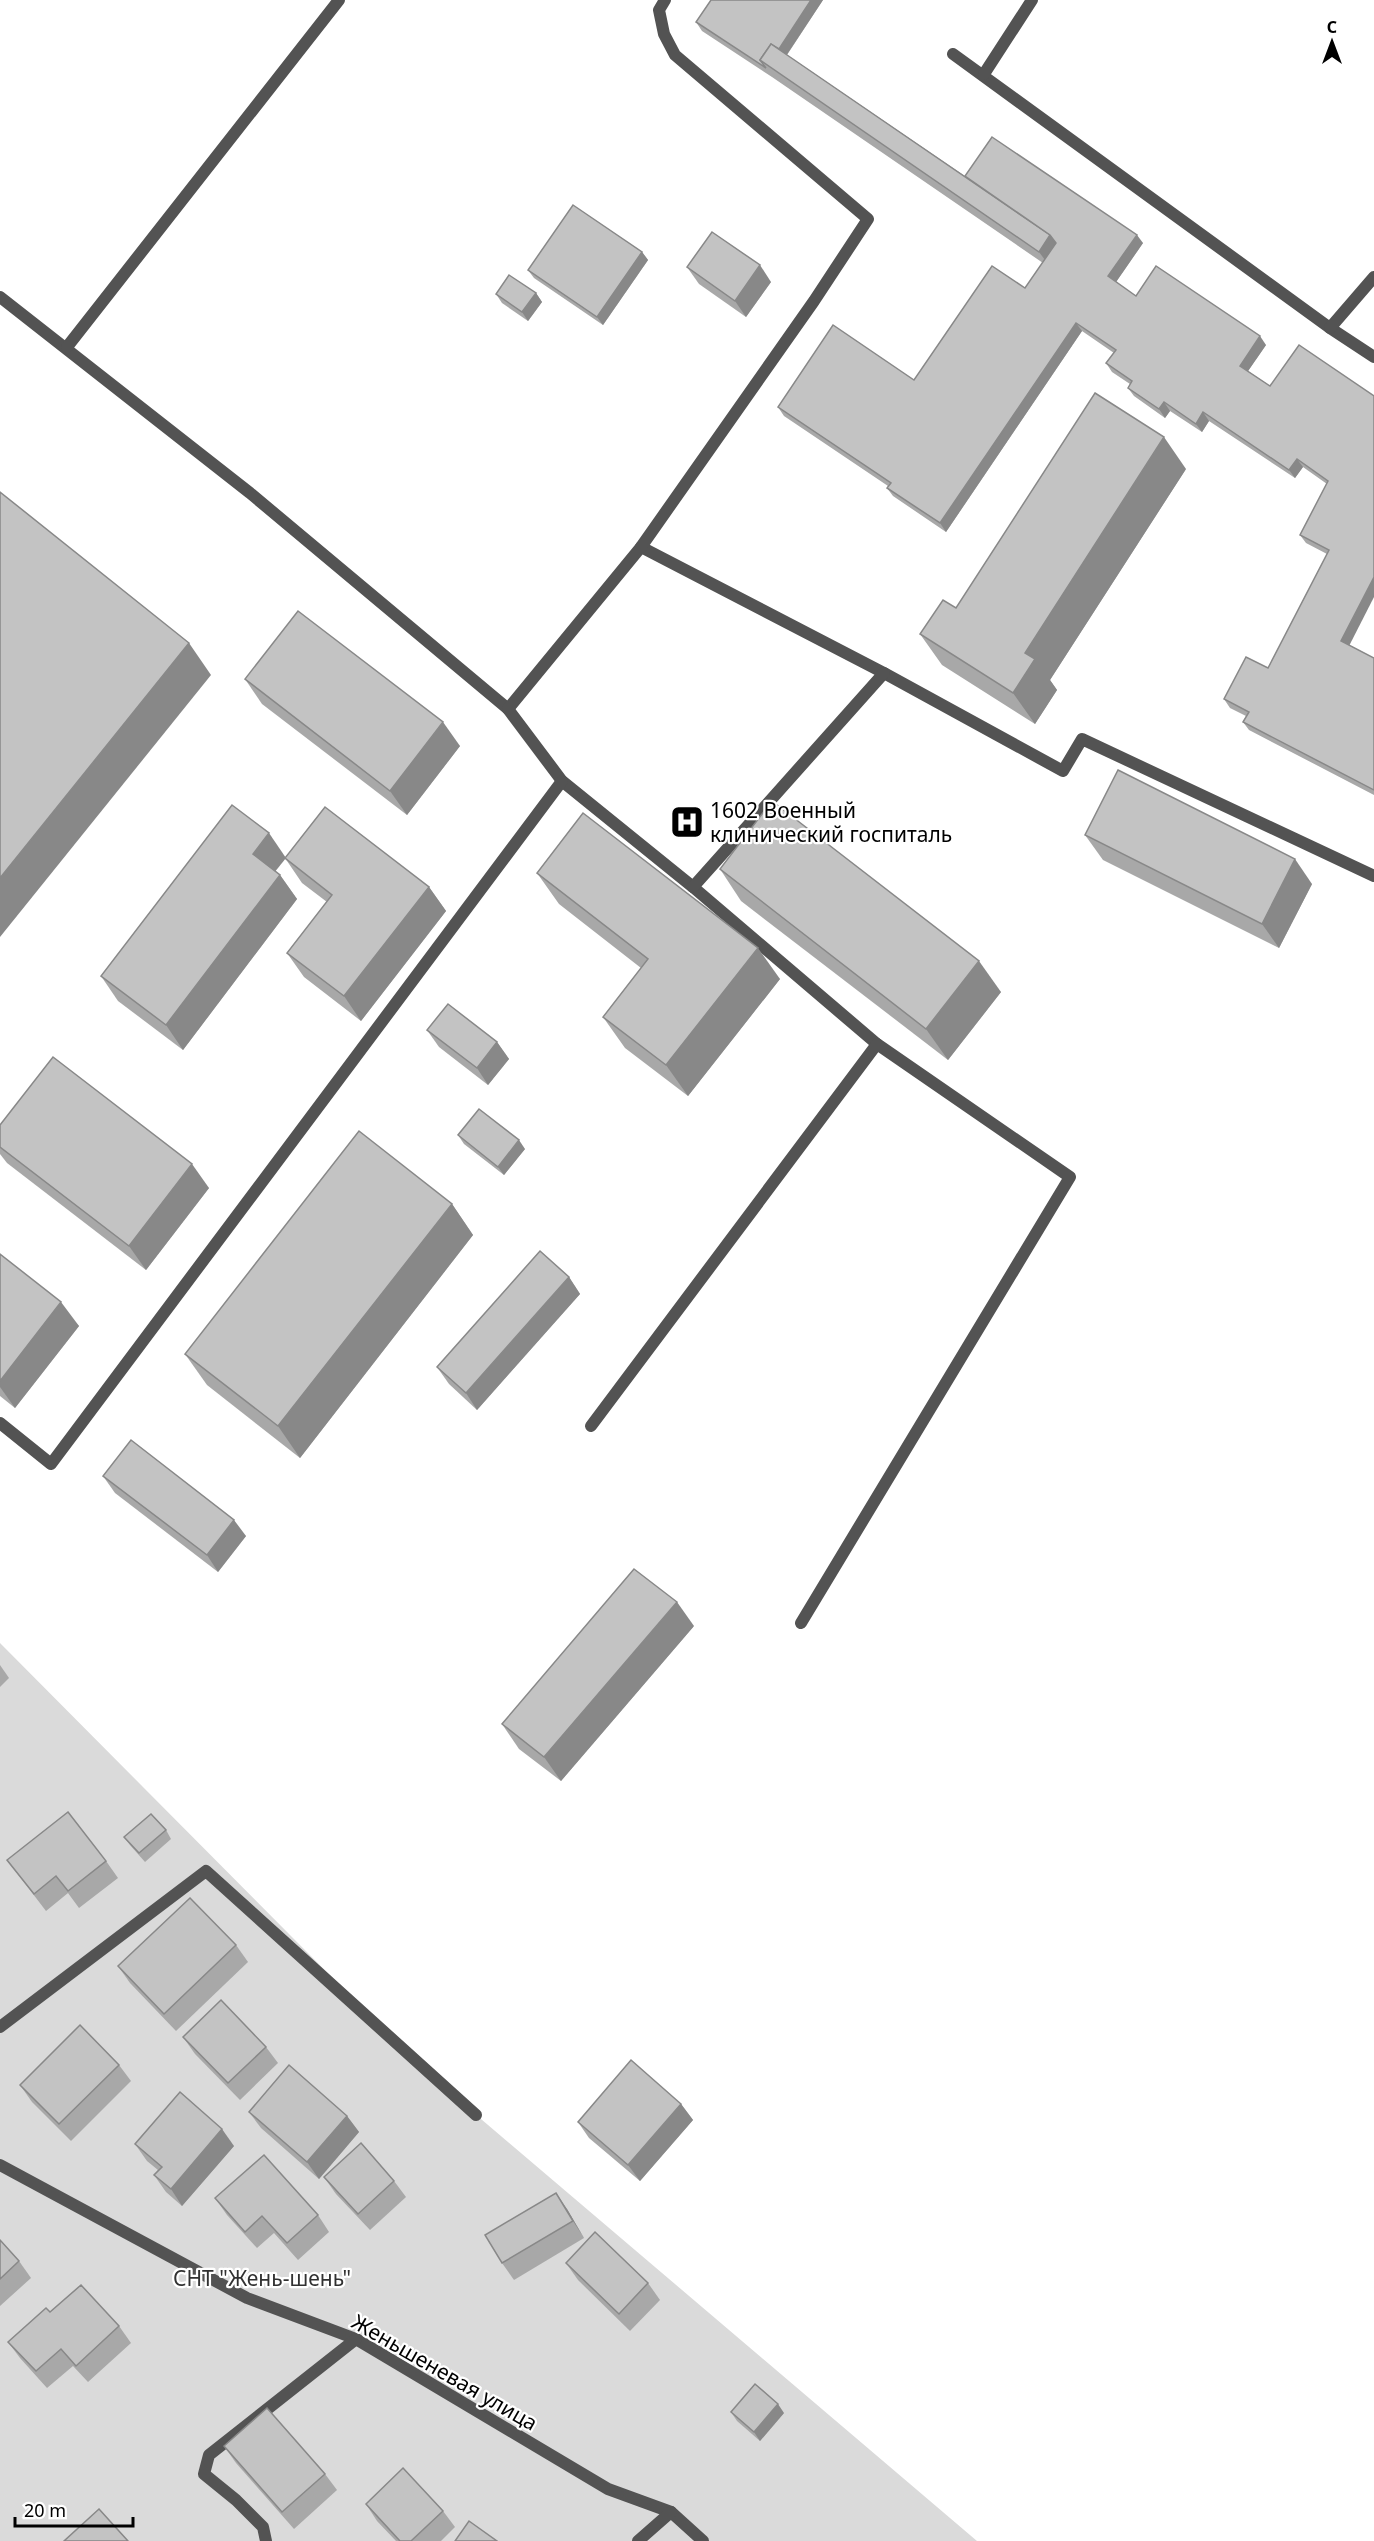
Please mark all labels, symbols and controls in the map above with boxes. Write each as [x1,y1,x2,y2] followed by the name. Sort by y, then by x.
[1302,12,1362,72] north arrow
[1327,16,1337,38] text: С
[710,796,952,848] place label: 1602 Военный клинический госпиталь
[669,804,705,840] hospital icon: 1602 Военный клинический госпиталь
[173,2264,351,2292] park label: СНТ "Жень-шень"
[347,2307,543,2437] street label: Женьшеневая улица
[15,2490,134,2528] scale bar
[24,2498,66,2522] text: 20 m

